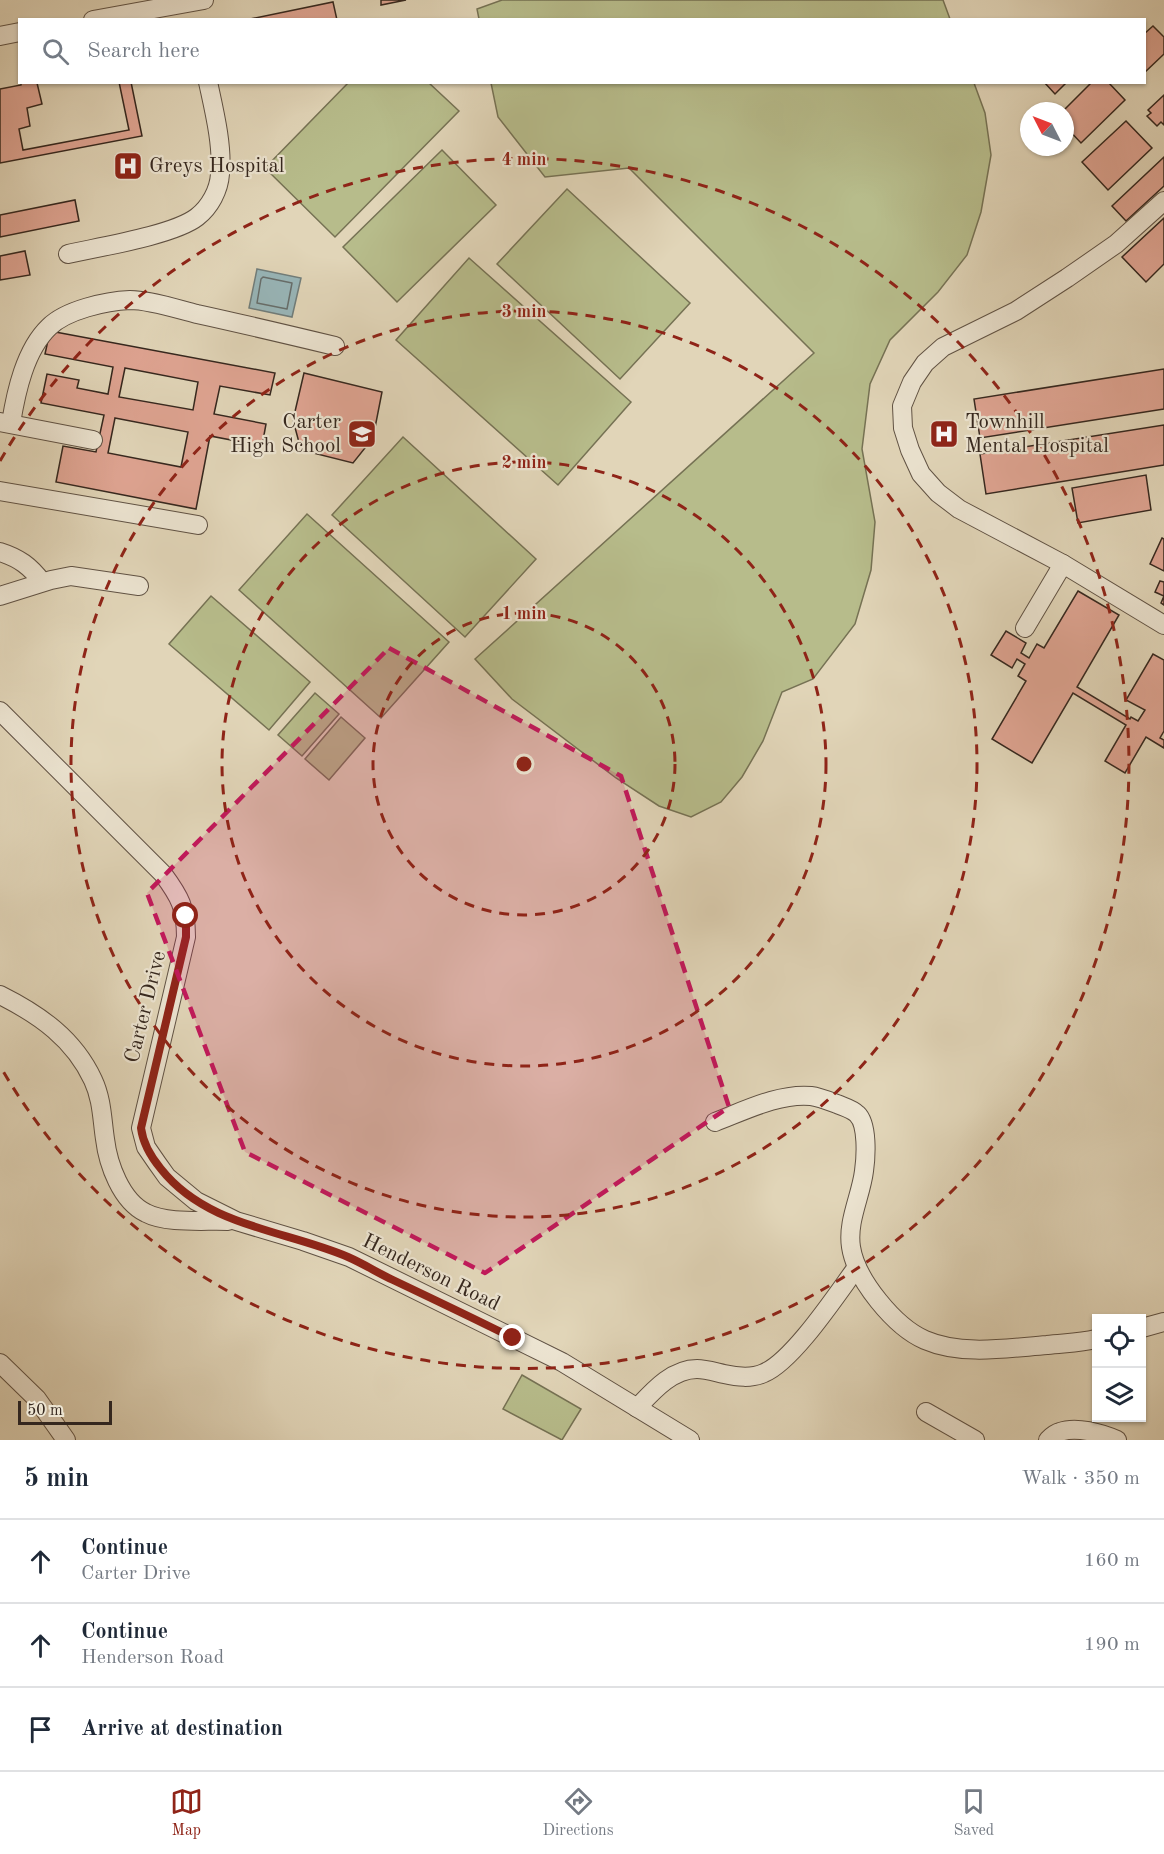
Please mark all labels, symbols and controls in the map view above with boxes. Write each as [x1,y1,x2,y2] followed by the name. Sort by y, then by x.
[18,18,1146,84] search box
[39,35,72,68] icon: search
[87,40,200,62] text: Search here
[1020,102,1074,156] north arrow
[112,150,144,182] hospital icon: Greys Hospital
[501,151,547,169] text: 4 min
[149,156,285,177] place label: Greys Hospital
[501,303,547,321] text: 3 min
[230,412,341,457] place label: Carter High School
[965,412,1109,457] place label: Townhill Mental Hospital
[346,418,378,450] school or university icon: Carter High School
[928,418,960,450] hospital icon: Townhill Mental Hospital
[501,454,547,472] text: 2 min
[501,605,547,623] text: 1 min
[514,754,534,774] centre of rings
[172,902,198,928] route start
[122,949,170,1065] street label: Carter Drive
[359,1231,503,1315] street label: Henderson Road
[1092,1314,1146,1422] map controls
[1092,1314,1146,1368] button: locate
[499,1324,525,1350] route end
[1092,1368,1146,1422] button: layers
[18,1398,112,1426] scale bar
[27,1403,63,1419] text: 50 m
[24,1466,89,1492] text: 5 min
[1021,1469,1140,1489] text: Walk · 350 m
[81,1537,168,1559] text: Continue
[24,1545,57,1578] icon: ahead
[1084,1551,1140,1571] text: 160 m
[81,1564,191,1584] text: Carter Drive
[81,1621,168,1643] text: Continue
[24,1629,57,1662] icon: ahead
[1084,1635,1140,1655] text: 190 m
[81,1648,224,1668] text: Henderson Road
[24,1713,57,1746] icon: arrive
[81,1718,283,1740] text: Arrive at destination
[170,1785,203,1841] tab: Map
[543,1785,614,1841] tab: Directions
[953,1785,994,1841] tab: Saved

